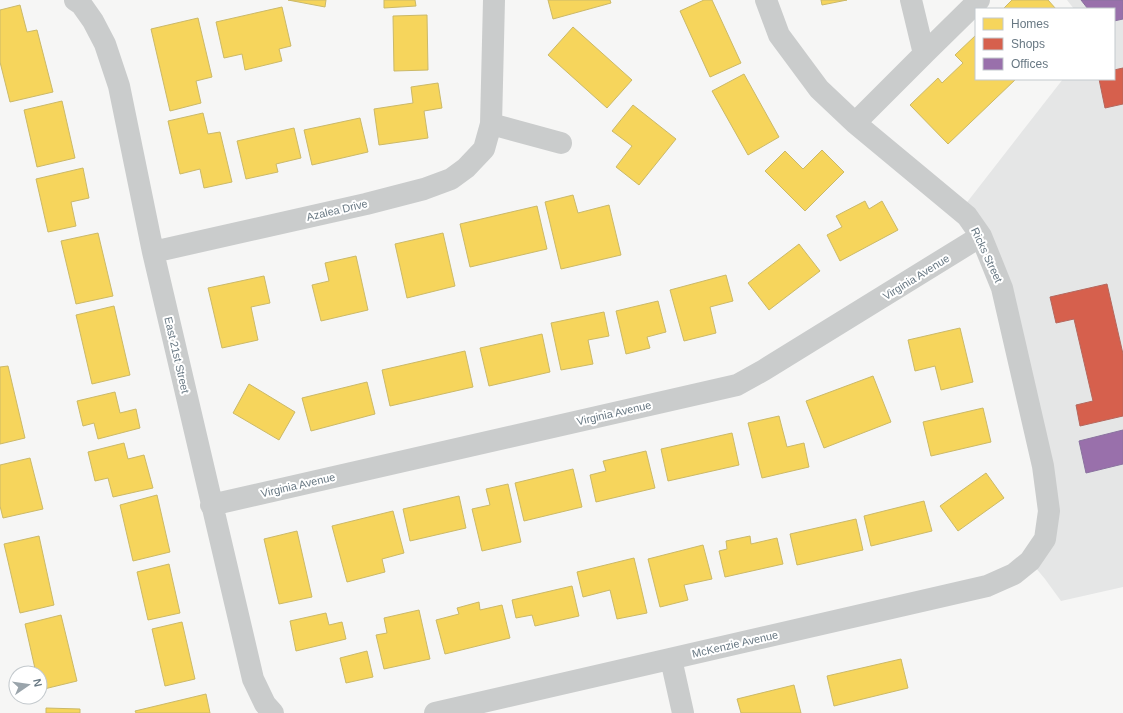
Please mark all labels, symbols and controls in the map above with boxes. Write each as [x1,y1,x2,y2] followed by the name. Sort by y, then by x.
[975,8,1115,80] legend
[1011,17,1049,31] text: Homes
[1011,37,1045,51] text: Shops
[1011,57,1048,71] text: Offices
[305,197,369,223] street label: Azalea Drive
[969,226,1005,284] street label: Ricks Street
[881,252,951,302] street label: Virginia Avenue
[162,316,192,394] street label: East 21st Street
[576,399,652,427] street label: Virginia Avenue
[260,471,336,499] street label: Virginia Avenue
[691,628,779,660] street label: McKenzie Avenue
[8,665,48,705] north arrow
[31,678,44,688] text: N

